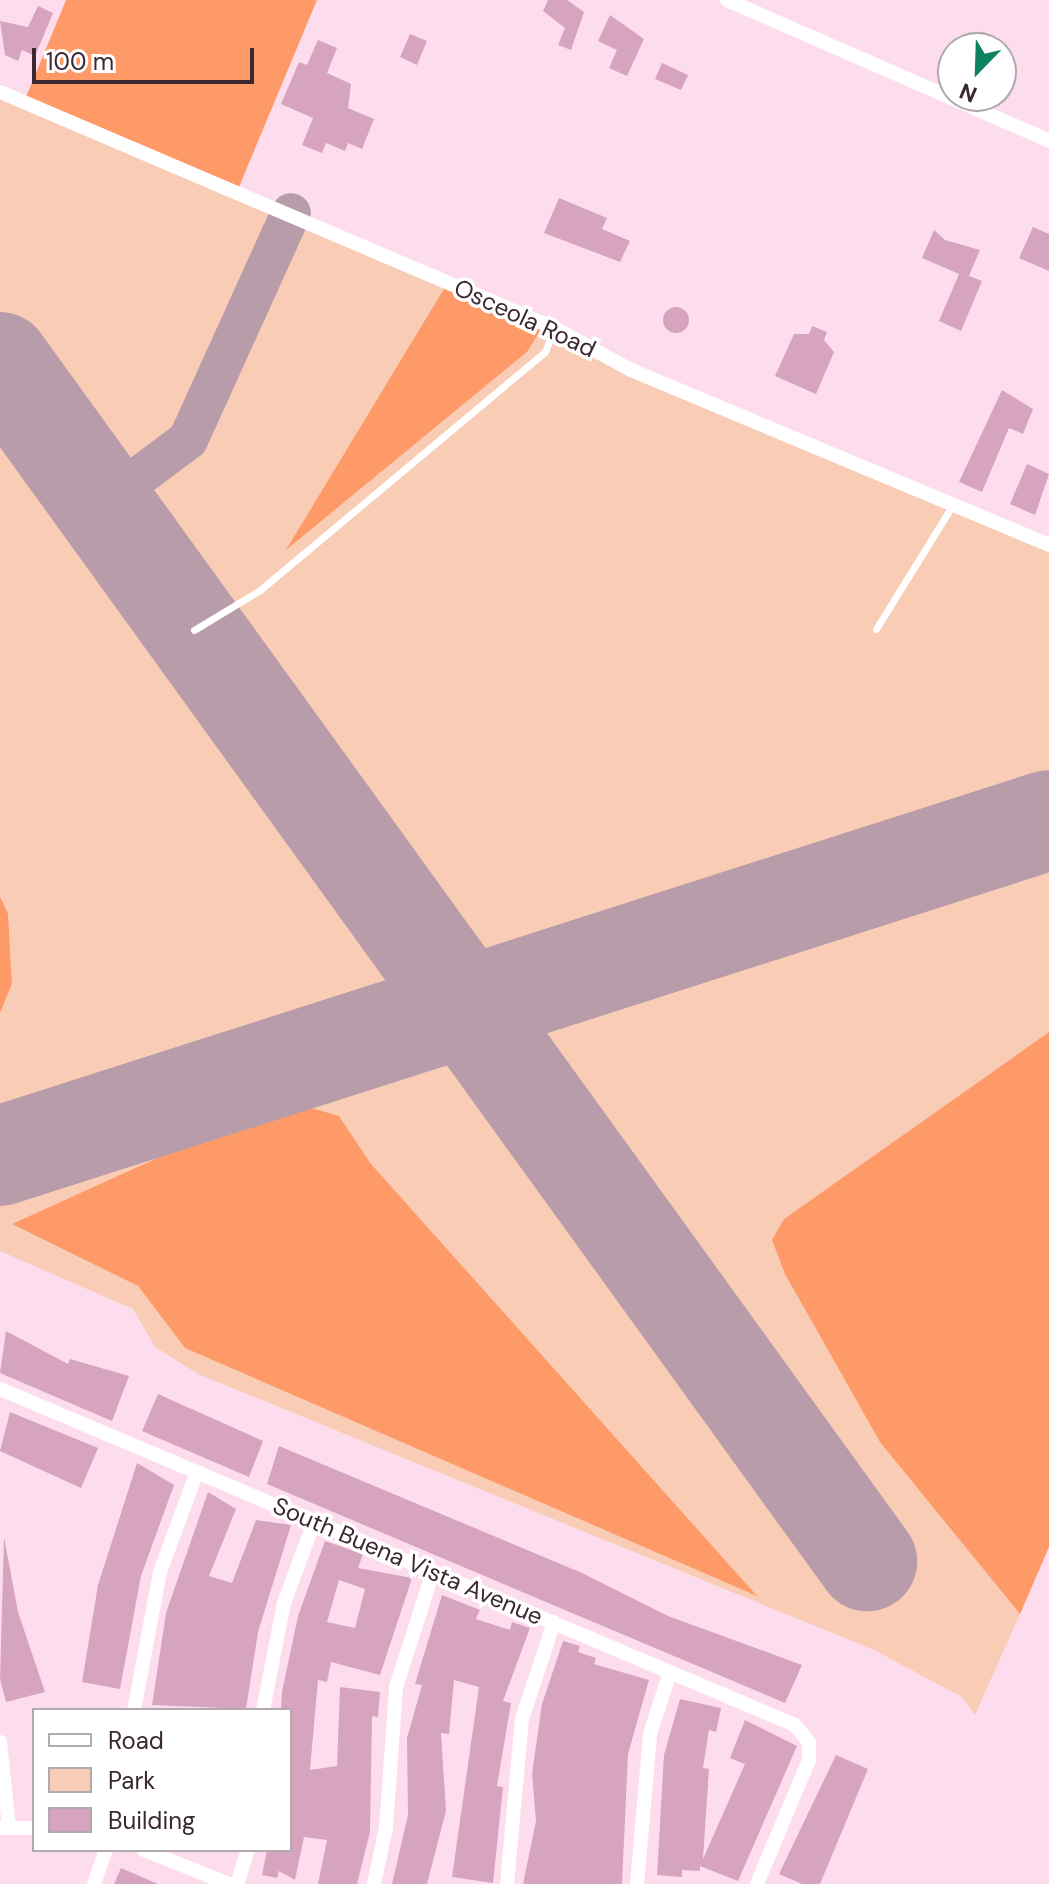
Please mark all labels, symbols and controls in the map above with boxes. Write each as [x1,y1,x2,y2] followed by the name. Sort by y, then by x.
[36,32,258,82] scale bar
[937,32,1017,112] north arrow
[46,46,114,77] text: 100 m
[955,76,981,109] text: N
[450,273,600,363] street label: Osceola Road
[269,1491,547,1631] street label: South Buena Vista Avenue
[32,1708,292,1852] legend
[108,1725,164,1756] text: Road
[108,1765,155,1796] text: Park
[108,1805,195,1836] text: Building

